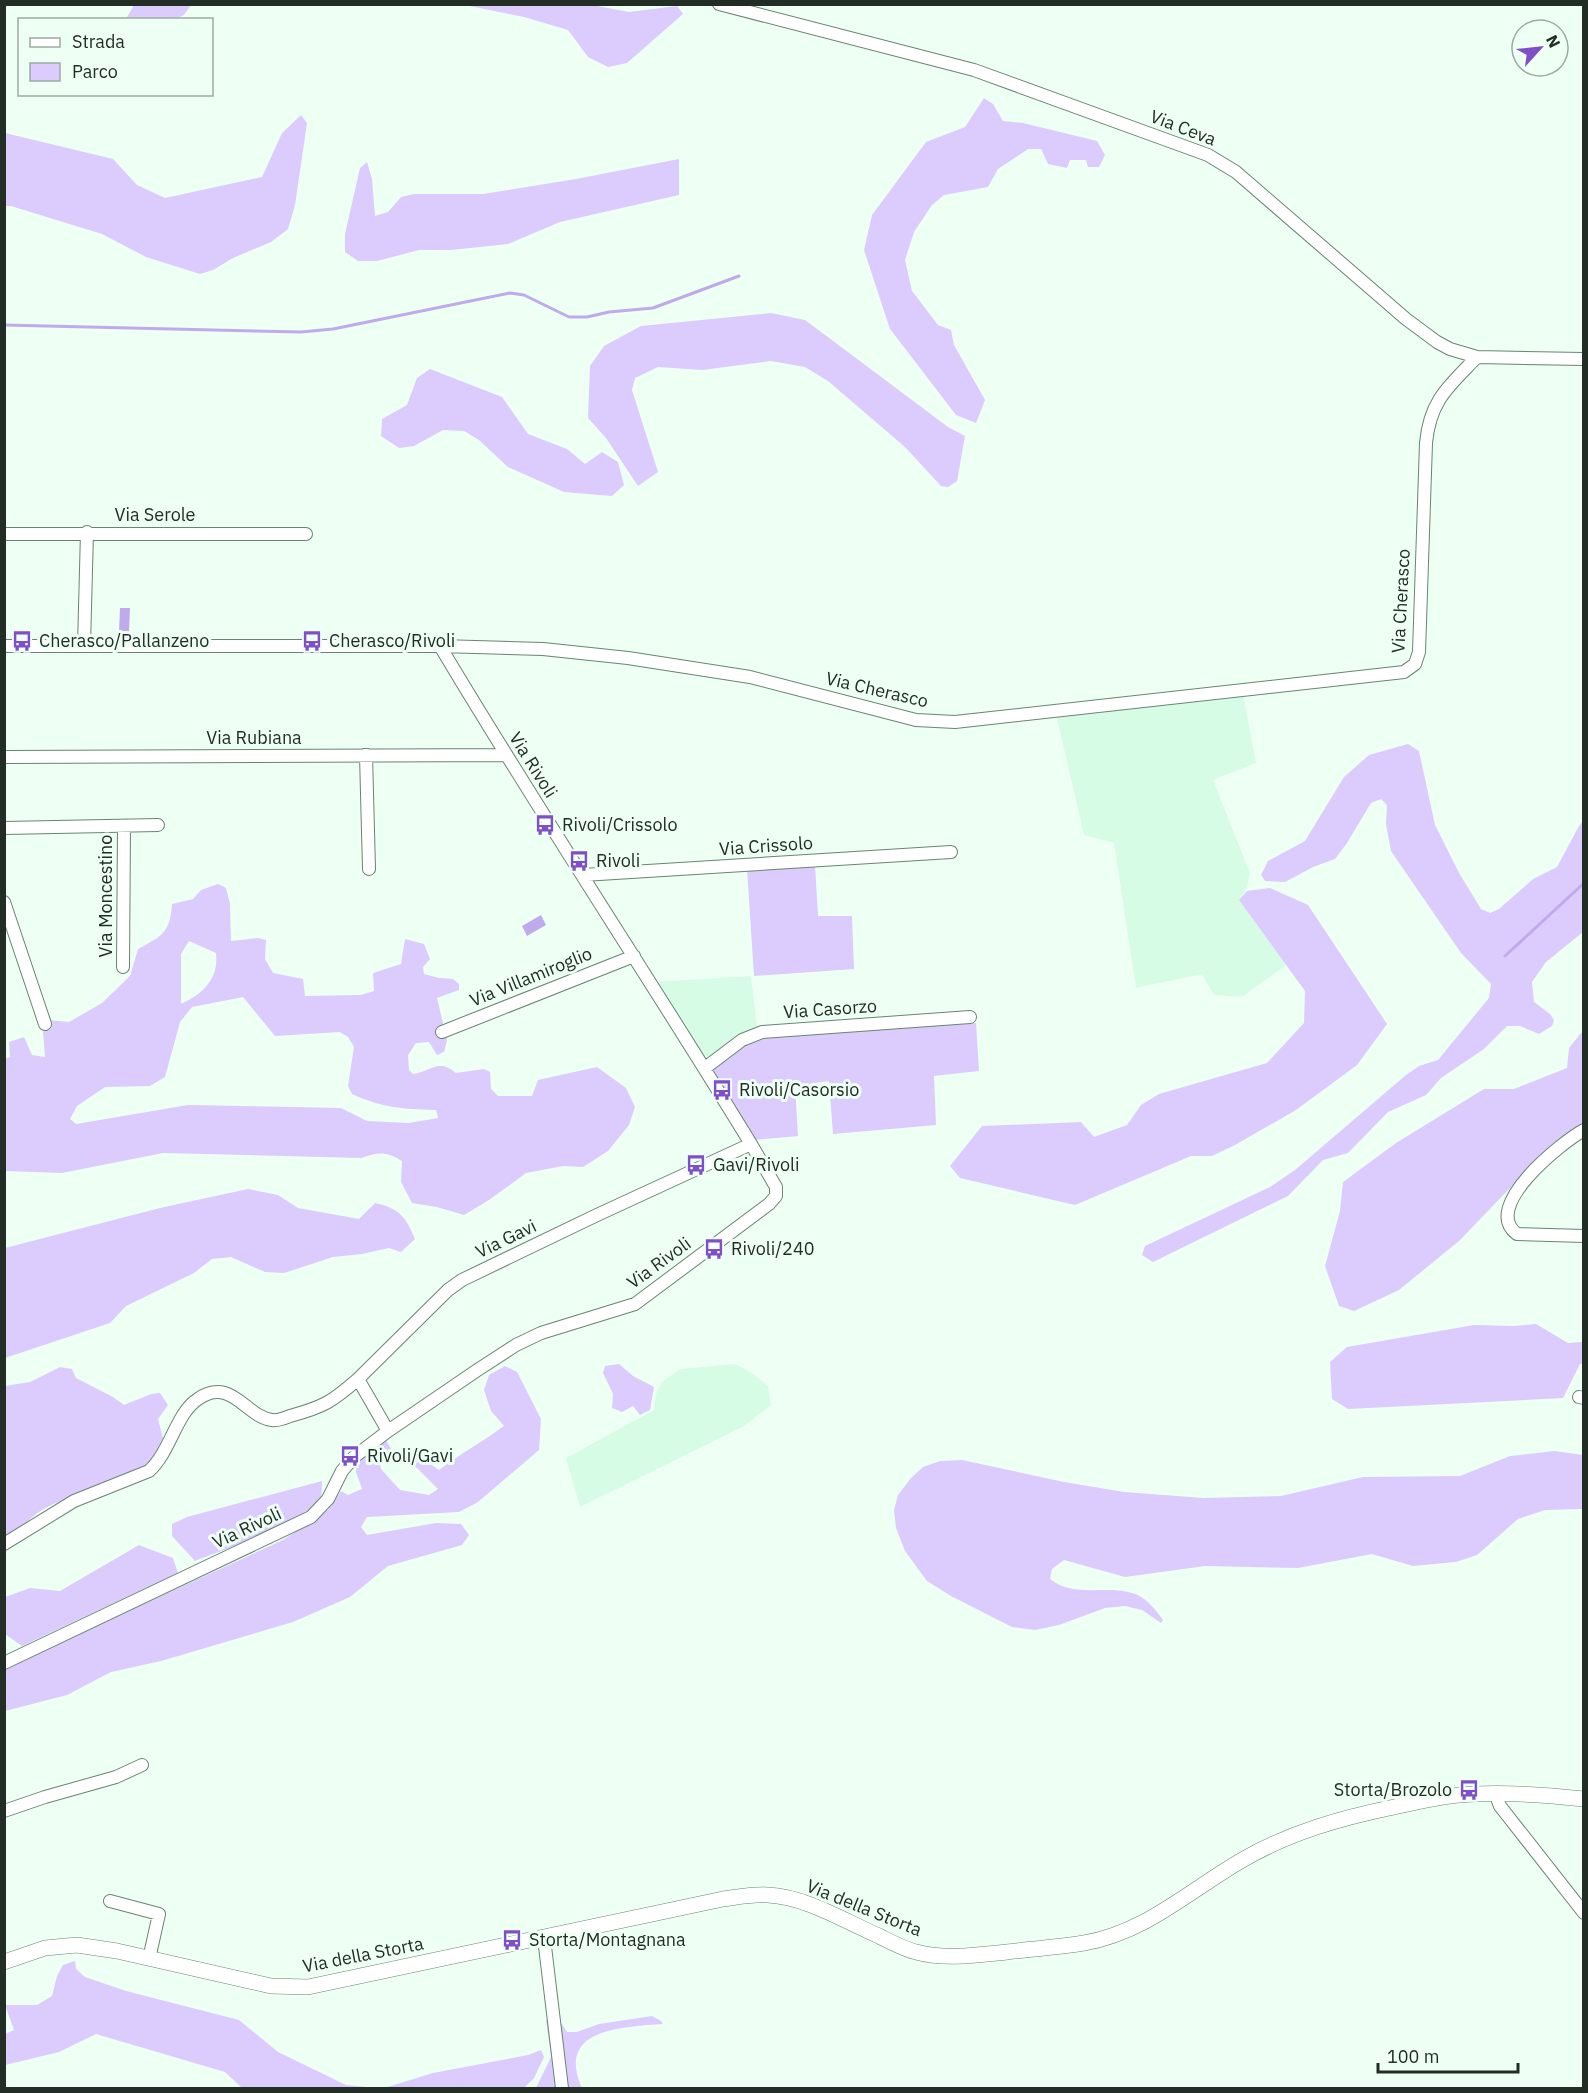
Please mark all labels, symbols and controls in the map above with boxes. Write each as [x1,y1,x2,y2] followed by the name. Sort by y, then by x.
[18,18,213,96] legend
[1510,18,1570,78] north arrow
[72,30,125,53] text: Strada
[1542,31,1565,51] text: N
[72,60,118,83] text: Parco
[1147,105,1220,151] street label: Via Ceva
[114,503,196,526] street label: Via Serole
[1386,548,1415,654] street label: Via Cherasco
[10,629,34,653] bus stop icon: Cherasco/Pallanzeno
[39,629,209,652] place label: Cherasco/Pallanzeno
[300,629,324,653] bus stop icon: Cherasco/Rivoli
[329,629,455,652] place label: Cherasco/Rivoli
[824,667,931,712] street label: Via Cherasco
[206,726,302,749] street label: Via Rubiana
[504,727,563,802] street label: Via Rivoli
[533,813,557,837] bus stop icon: Rivoli/Crissolo
[562,813,678,836] place label: Rivoli/Crissolo
[718,831,814,860] street label: Via Crissolo
[94,835,117,957] street label: Via Moncestino
[567,849,591,873] bus stop icon: Rivoli
[596,849,640,872] place label: Rivoli
[466,942,595,1012] street label: Via Villamiroglio
[782,994,878,1023] street label: Via Casorzo
[710,1078,734,1102] bus stop icon: Rivoli/Casorsio
[739,1078,859,1101] place label: Rivoli/Casorsio
[684,1153,708,1177] bus stop icon: Gavi/Rivoli
[713,1153,799,1176] place label: Gavi/Rivoli
[472,1214,540,1263] street label: Via Gavi
[622,1232,695,1294] street label: Via Rivoli
[702,1237,726,1261] bus stop icon: Rivoli/240
[731,1237,815,1260] place label: Rivoli/240
[338,1444,362,1468] bus stop icon: Rivoli/Gavi
[367,1444,453,1467] place label: Rivoli/Gavi
[209,1502,285,1554] street label: Via Rivoli
[1334,1778,1452,1801] place label: Storta/Brozolo
[1457,1778,1481,1802] bus stop icon: Storta/Brozolo
[803,1874,926,1941] street label: Via della Storta
[500,1928,524,1952] bus stop icon: Storta/Montagnana
[529,1928,686,1951] place label: Storta/Montagnana
[301,1931,426,1977] street label: Via della Storta
[1378,2036,1518,2074] scale bar
[1387,2045,1439,2068] text: 100 m

